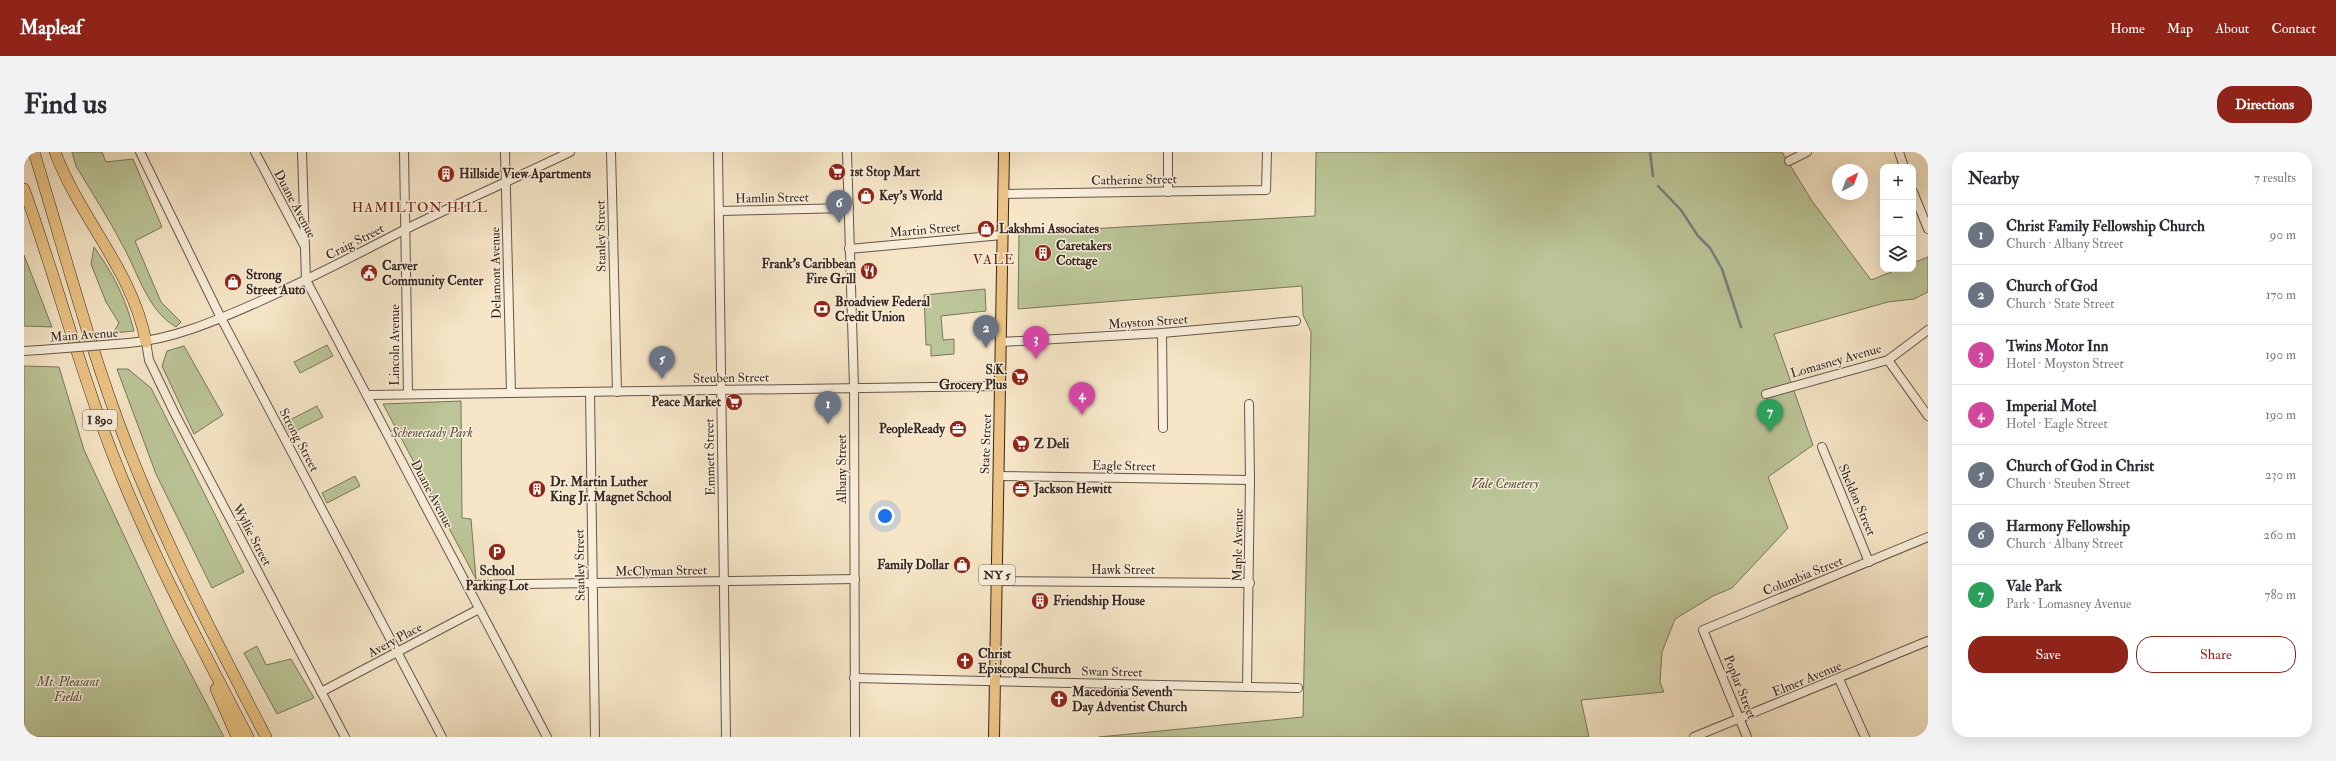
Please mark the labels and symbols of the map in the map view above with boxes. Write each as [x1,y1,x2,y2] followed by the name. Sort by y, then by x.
[827,162,847,182] supermarket icon: 1st Stop Mart
[436,164,456,184] building icon: Hillside View Apartments
[850,164,921,181] place label: 1st Stop Mart
[1832,164,1868,200] north arrow
[459,166,591,183] place label: Hillside View Apartments
[270,167,320,241] street label: Duane Avenue
[1091,171,1177,189] street label: Catherine Street
[856,186,876,206] shop icon: Key's World
[879,188,943,205] place label: Key's World
[735,189,809,207] street label: Hamlin Street
[826,190,852,223] pin: 6
[352,199,488,216] district label: HAMILTON HILL
[592,200,611,272] street label: Stanley Street
[889,219,961,241] street label: Martin Street
[976,219,996,239] shop icon: Lakshmi Associates
[323,220,387,264] street label: Craig Street
[999,221,1100,237] place label: Lakshmi Associates
[487,226,505,319] street label: Delamont Avenue
[1056,238,1112,270] place label: Caretakers Cottage
[1033,243,1053,263] building icon: Caretakers Cottage
[973,251,1015,268] district label: VALE
[761,256,857,287] place label: Frank's Caribbean Fire Grill
[382,258,485,290] place label: Carver Community Center
[859,261,879,281] restaurant icon: Frank's Caribbean Fire Grill
[359,263,379,283] public building icon: Carver Community Center
[246,267,306,298] place label: Strong Street Auto
[223,272,243,292] shop icon: Strong Street Auto
[835,294,931,325] place label: Broadview Federal Credit Union
[812,299,832,319] bank icon: Broadview Federal Credit Union
[387,304,403,386] street label: Lincoln Avenue
[1108,311,1188,334] street label: Moyston Street
[973,315,999,348] pin: 2
[49,325,119,345] street label: Main Avenue
[1023,326,1049,359] pin: 3
[1789,340,1884,383] street label: Lomasney Avenue
[649,346,675,379] pin: 5
[939,362,1008,394] place label: S.K. Grocery Plus
[1010,367,1030,387] supermarket icon: S.K. Grocery Plus
[693,369,769,387] street label: Steuben Street
[1069,382,1095,415] pin: 4
[815,391,841,424] pin: 1
[724,392,744,412] supermarket icon: Peace Market
[651,394,722,410] place label: Peace Market
[1757,399,1783,432] pin: 7
[276,405,322,475] street label: Strong Street
[83,410,117,430] road number: I 890
[977,413,995,475] street label: State Street
[701,418,719,496] street label: Emmett Street
[948,419,968,439] office icon: PeopleReady
[879,421,946,438] place label: PeopleReady
[390,425,473,441] park label: Schenectady Park
[834,434,851,505] street label: Albany Street
[1011,434,1031,454] supermarket icon: Z Deli
[1034,436,1070,452] place label: Z Deli
[407,457,457,531] street label: Duane Avenue
[1092,457,1156,475] street label: Eagle Street
[1835,462,1879,538] street label: Sheldon Street
[550,474,672,506] place label: Dr. Martin Luther King Jr. Magnet School
[1471,476,1539,492] park label: Vale Cemetery
[527,479,547,499] building icon: Dr. Martin Luther King Jr. Magnet School
[1011,479,1031,499] office icon: Jackson Hewitt
[1033,481,1112,498] place label: Jackson Hewitt
[228,500,275,569] street label: Wyllie Street
[875,506,895,526] your location
[1229,508,1248,582] street label: Maple Avenue
[571,529,590,601] street label: Stanley Street
[487,542,507,562] parking icon: School Parking Lot
[1761,553,1845,599] street label: Columbia Street
[952,555,972,575] shop icon: Family Dollar
[877,557,950,574] place label: Family Dollar
[615,562,707,581] street label: McClyman Street
[1091,562,1155,578] street label: Hawk Street
[466,563,529,595] place label: School Parking Lot
[979,565,1015,585] road number: NY 5
[1030,591,1050,611] building icon: Friendship House
[1053,593,1145,610] place label: Friendship House
[364,619,426,662] street label: Avery Place
[978,646,1071,678] place label: Christ Episcopal Church
[955,651,975,671] church icon: Christ Episcopal Church
[1719,653,1760,722] street label: Poplar Street
[1770,658,1845,700] street label: Elmer Avenue
[1081,663,1143,681] street label: Swan Street
[36,674,101,705] park label: Mt. Pleasant Fields
[1071,684,1188,716] place label: Macedonia Seventh Day Adventist Church
[1049,689,1069,709] church icon: Macedonia Seventh Day Adventist Church

